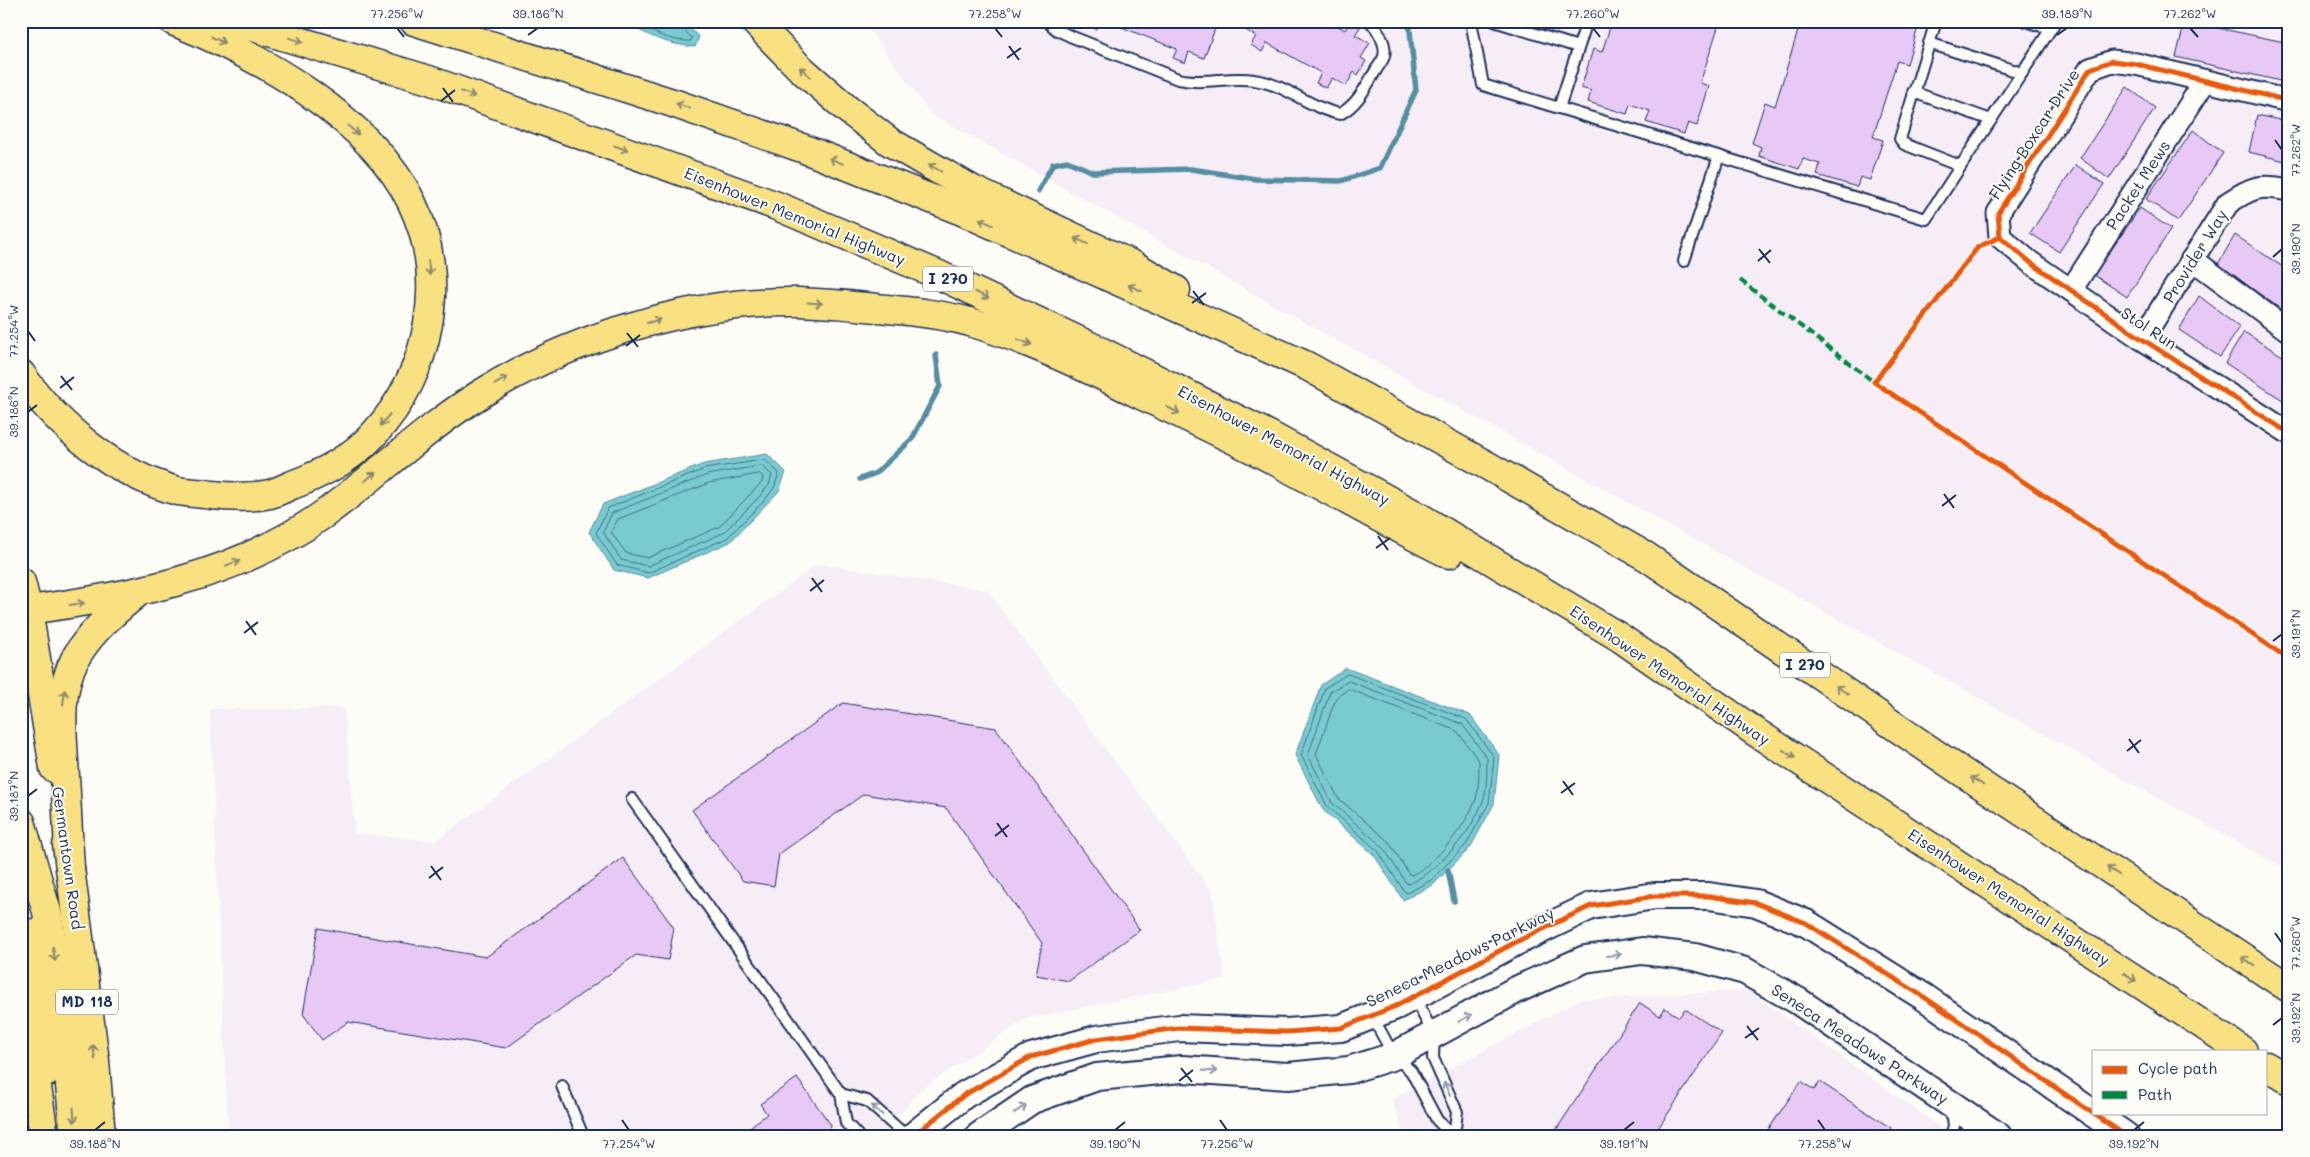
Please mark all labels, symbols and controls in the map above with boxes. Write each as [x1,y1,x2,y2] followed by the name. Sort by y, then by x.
[371,5,423,21] text: 77.256°W
[512,5,564,21] text: 39.186°N
[969,5,1022,21] text: 77.258°W
[1566,5,1620,21] text: 77.260°W
[2042,5,2092,21] text: 39.189°N
[2164,5,2216,21] text: 77.262°W
[211,35,226,45] one-way arrow
[288,36,304,46] one-way arrow
[1983,64,2084,203] street label: Flying Boxcar Drive
[798,66,811,78] one-way arrow
[460,90,476,99] one-way arrow
[675,101,691,111] one-way arrow
[347,124,360,135] one-way arrow
[2287,124,2303,176] text: 77.262°W
[2101,136,2174,233] street label: Packet Mews
[613,144,629,153] one-way arrow
[828,156,843,165] one-way arrow
[681,161,909,270] street label: Eisenhower Memorial Highway
[929,163,943,173] one-way arrow
[2158,205,2232,306] street label: Provider Way
[979,217,994,227] one-way arrow
[2287,223,2303,275] text: 39.190°N
[1074,235,1089,245] one-way arrow
[425,260,435,276] one-way arrow
[923,266,973,292] road number: I 270
[1128,283,1143,293] one-way arrow
[974,291,989,301] one-way arrow
[807,299,823,308] one-way arrow
[2117,302,2181,353] street label: Stol Run
[5,305,21,357] text: 77.254°W
[646,315,662,325] one-way arrow
[1017,338,1032,348] one-way arrow
[493,376,508,386] one-way arrow
[1175,380,1394,509] street label: Eisenhower Memorial Highway
[5,386,21,438] text: 39.186°N
[1165,405,1180,415] one-way arrow
[380,413,390,427] one-way arrow
[363,471,376,482] one-way arrow
[225,558,241,567] one-way arrow
[68,599,84,609] one-way arrow
[1566,600,1774,750] street label: Eisenhower Memorial Highway
[2287,610,2303,658] text: 39.191°N
[1780,652,1830,678] road number: I 270
[1836,685,1850,695] one-way arrow
[59,689,69,705] one-way arrow
[1781,749,1795,759] one-way arrow
[5,771,21,821] text: 39.187°N
[1970,776,1984,787] one-way arrow
[48,785,89,931] street label: Germantown Road
[1904,823,2114,970] street label: Eisenhower Memorial Highway
[2106,866,2120,876] one-way arrow
[1362,902,1557,1011] street label: Seneca Meadows Parkway
[2287,916,2303,970] text: 77.260°W
[49,946,59,962] one-way arrow
[1606,950,1622,960] one-way arrow
[2241,955,2255,966] one-way arrow
[2123,971,2137,982] one-way arrow
[1768,978,1953,1109] street label: Seneca Meadows Parkway
[56,990,118,1014] road number: MD 118
[2287,993,2303,1043] text: 39.192°N
[1458,1012,1472,1022] one-way arrow
[89,1045,99,1061] one-way arrow
[2092,1050,2268,1114] legend
[2138,1058,2217,1078] text: Cycle path
[1202,1066,1218,1076] one-way arrow
[1442,1082,1452,1097] one-way arrow
[2138,1084,2172,1104] text: Path
[1013,1103,1027,1114] one-way arrow
[870,1104,883,1115] one-way arrow
[69,1107,79,1123] one-way arrow
[69,1135,121,1151] text: 39.188°N
[603,1135,655,1151] text: 77.254°W
[1089,1135,1141,1151] text: 39.190°N
[1201,1135,1253,1151] text: 77.256°W
[1600,1135,1648,1151] text: 39.191°N
[1799,1135,1852,1151] text: 77.258°W
[2109,1135,2159,1151] text: 39.192°N

